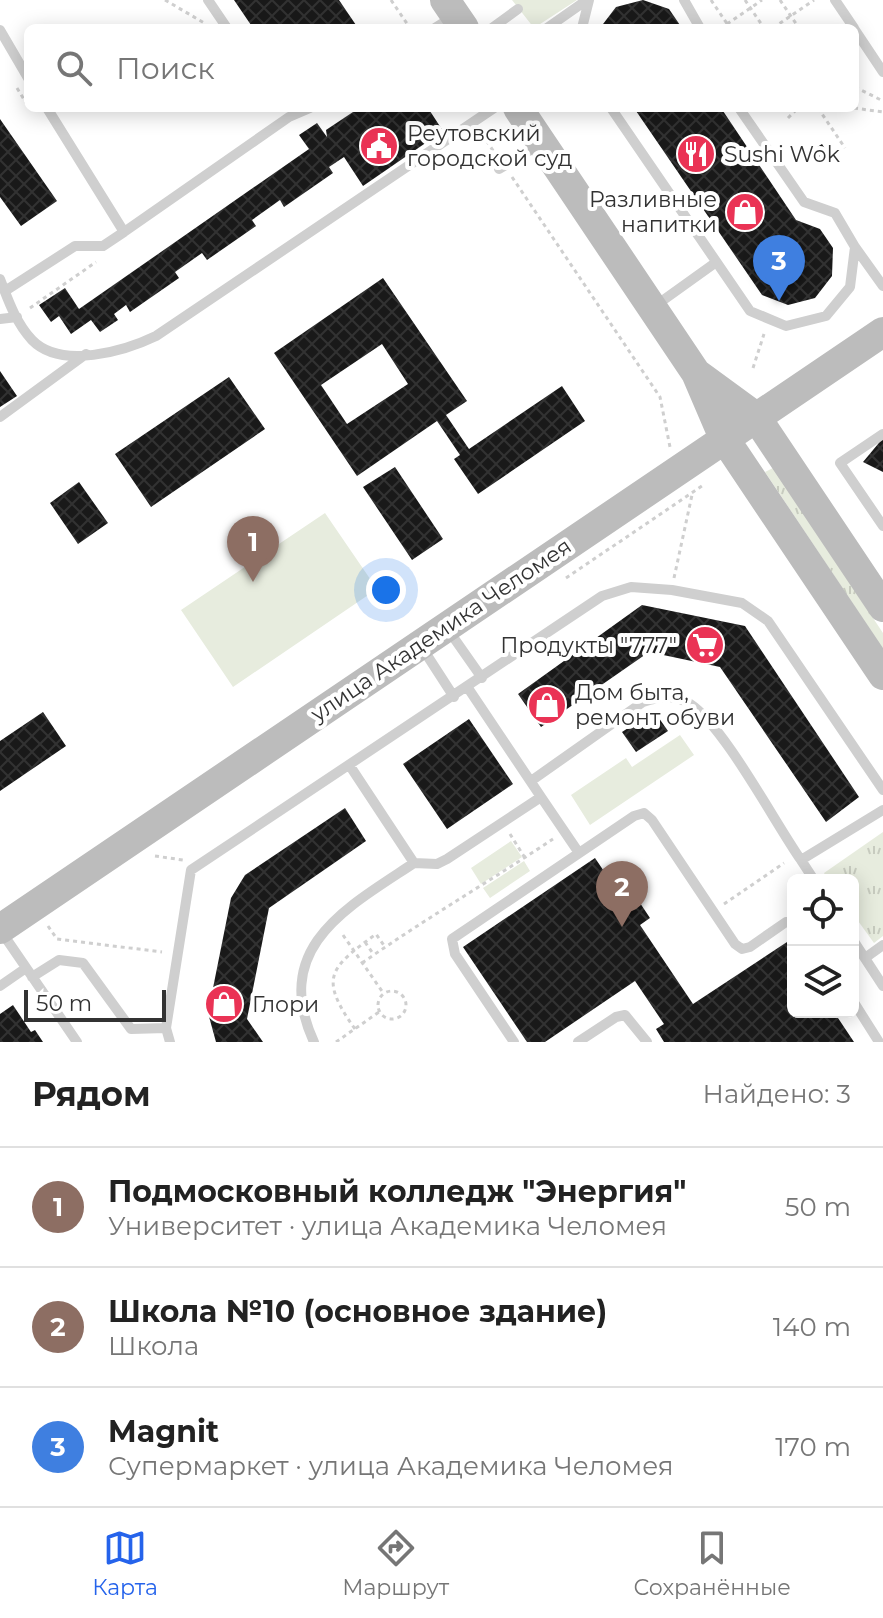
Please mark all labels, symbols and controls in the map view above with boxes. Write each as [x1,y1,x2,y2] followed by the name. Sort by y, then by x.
[24,24,859,112] search box
[52,46,96,90] icon: search
[116,50,215,87] text: Поиск
[407,120,572,172] place label: Реутовский городской суд
[358,125,400,167] public building icon: Реутовский городской суд
[675,133,717,175] restaurant icon: Sushi Wok
[724,141,841,168] place label: Sushi Wok
[589,186,717,238] place label: Разливные напитки
[724,191,766,233] shop icon: Разливные напитки
[753,235,805,301] pin: 3
[227,516,279,582] pin: 1
[305,532,577,728] street label: улица Академика Челомея
[366,570,406,610] your location
[684,624,726,666] supermarket icon: Продукты "777"
[500,632,677,659] place label: Продукты "777"
[575,679,735,731] place label: Дом быта, ремонт обуви
[526,684,568,726] shop icon: Дом быта, ремонт обуви
[596,861,648,927] pin: 2
[787,874,859,1018] map controls
[787,874,859,946] button: locate
[787,946,859,1018] button: layers
[203,983,245,1025] shop icon: Глори
[24,986,166,1022] scale bar
[36,990,92,1017] text: 50 m
[252,991,319,1018] place label: Глори
[32,1073,151,1115] text: Рядом
[703,1078,851,1110] text: Найдено: 3
[108,1173,686,1210] text: Подмосковный колледж "Энергия"
[53,1191,63,1223] text: 1
[785,1191,851,1223] text: 50 m
[108,1210,667,1242] text: Университет · улица Академика Челомея
[108,1293,607,1330] text: Школа №10 (основное здание)
[50,1311,66,1343] text: 2
[773,1311,851,1343] text: 140 m
[108,1330,199,1362] text: Школа
[108,1413,219,1450] text: Magnit
[50,1431,66,1463] text: 3
[775,1431,851,1463] text: 170 m
[108,1450,674,1482] text: Супермаркет · улица Академика Челомея
[92,1526,158,1601] tab: Карта
[342,1526,449,1601] tab: Маршрут
[634,1526,791,1601] tab: Сохранённые

